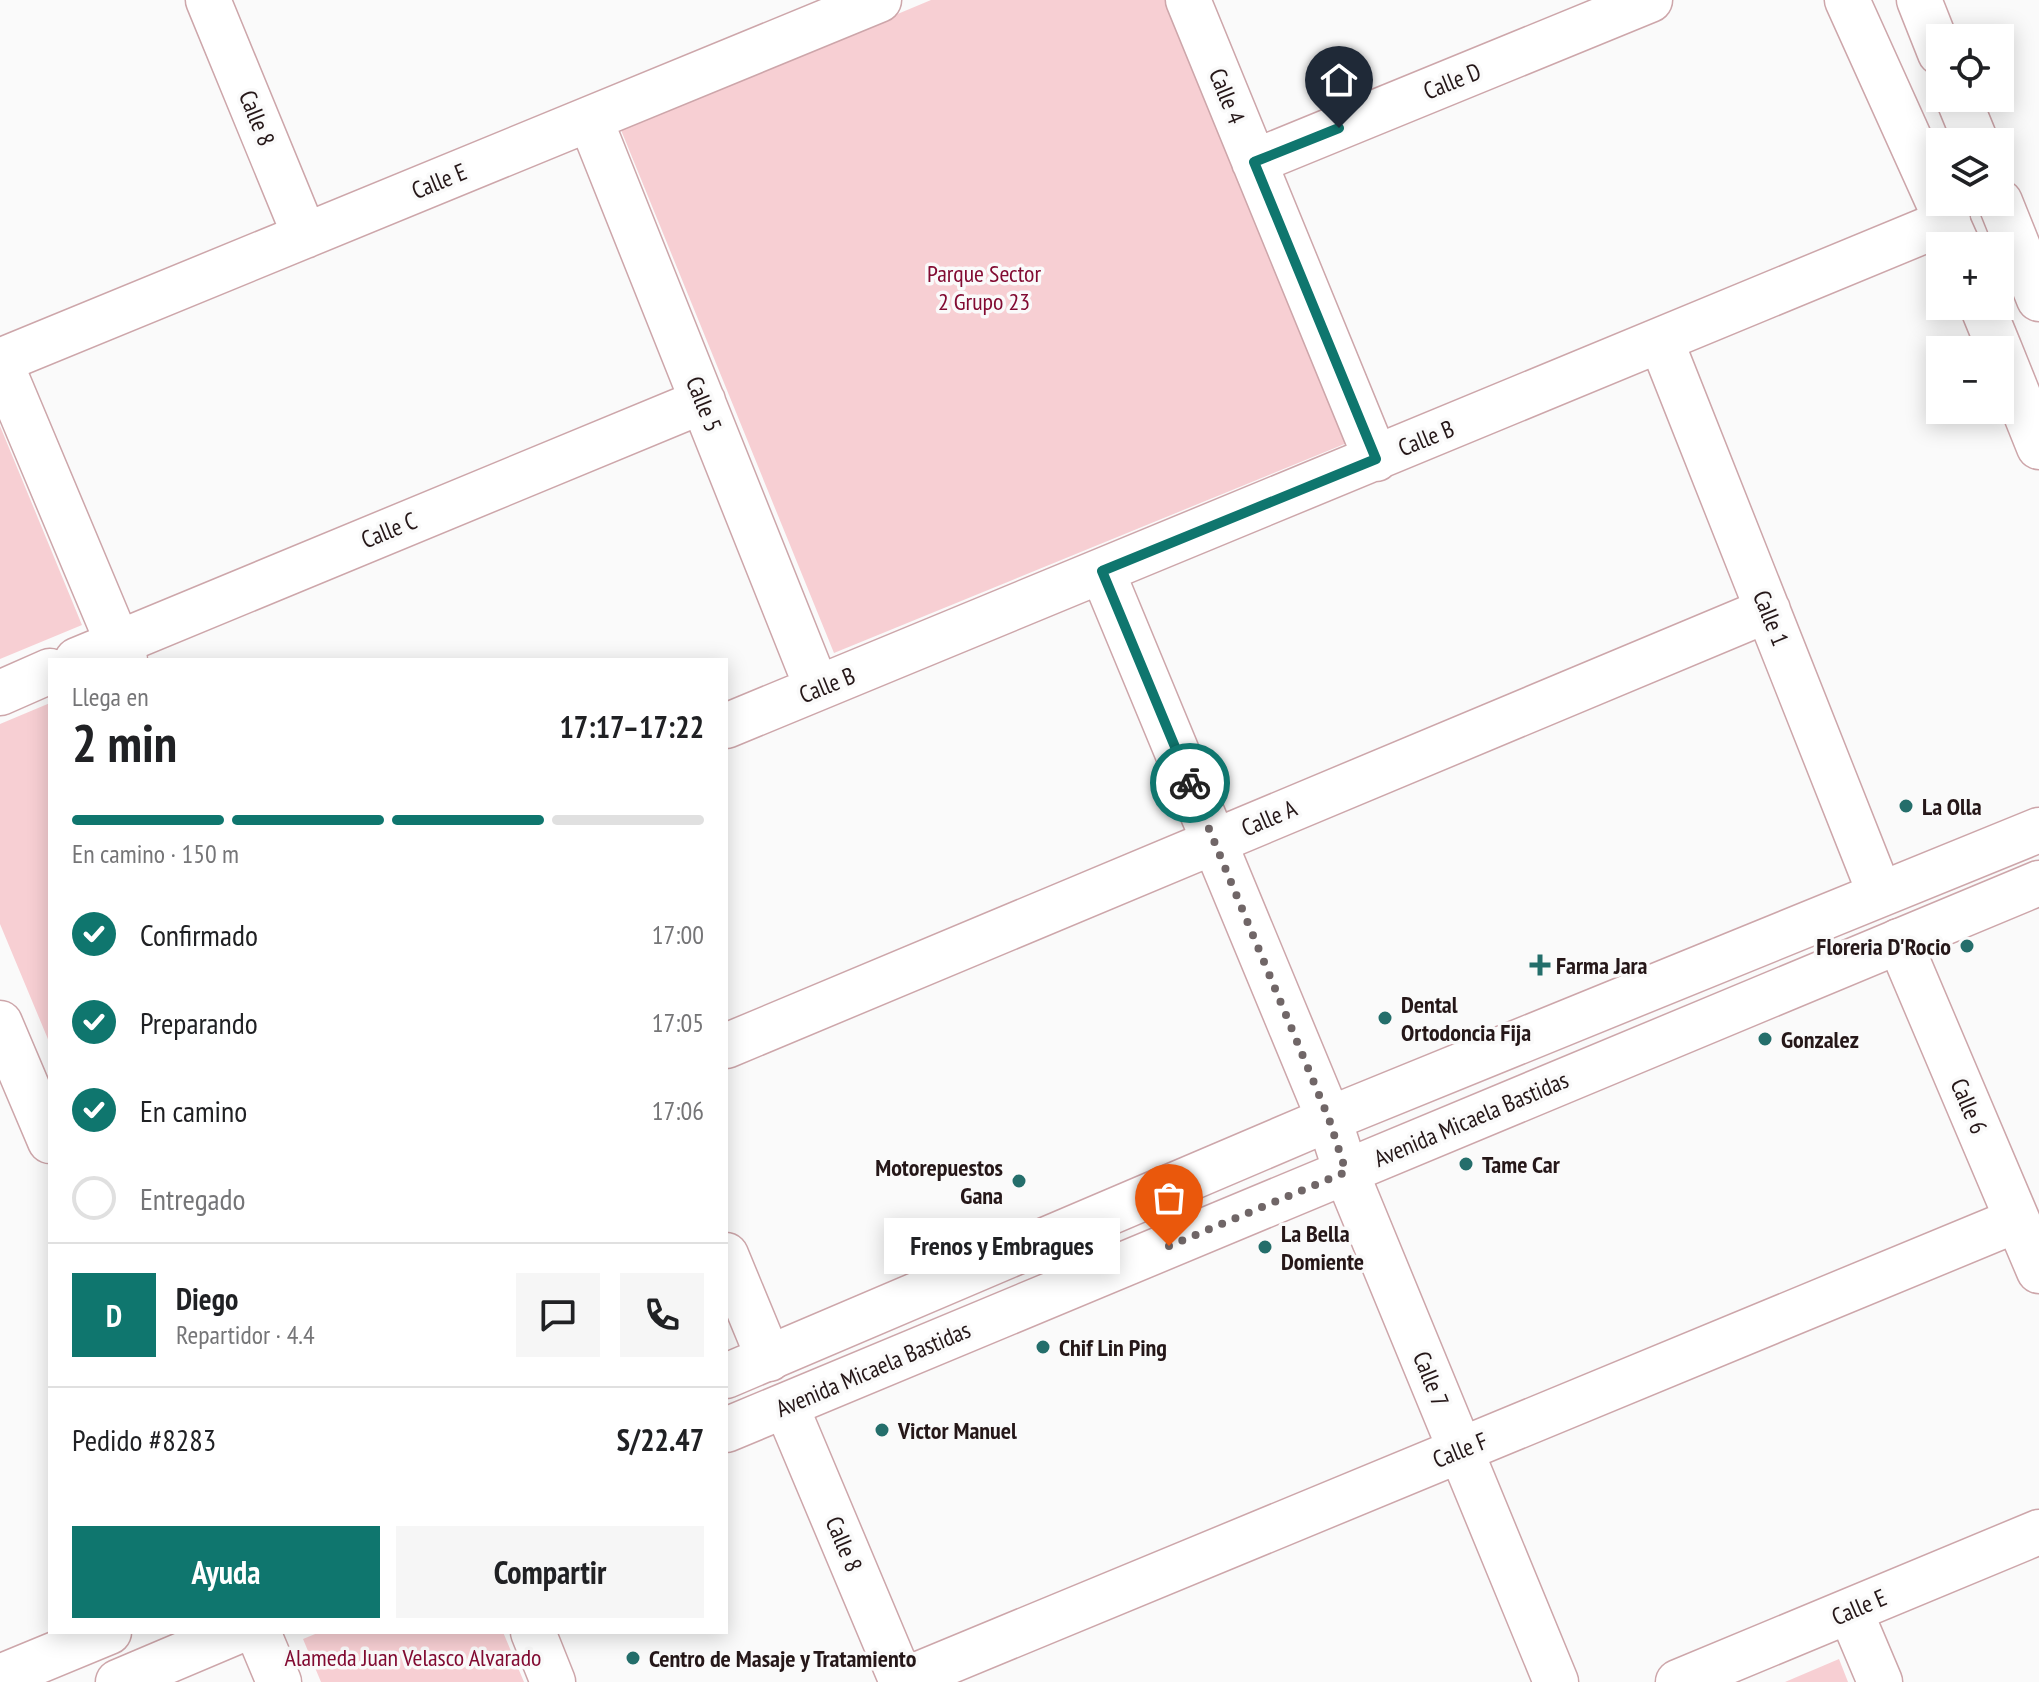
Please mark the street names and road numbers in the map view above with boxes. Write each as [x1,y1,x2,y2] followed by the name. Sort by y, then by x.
[1419,56,1485,106] street label: Calle D
[1202,64,1252,129] street label: Calle 4
[232,86,282,150] street label: Calle 8
[407,156,471,206] street label: Calle E
[679,372,729,436] street label: Calle 5
[1393,413,1459,463] street label: Calle B
[357,505,421,555] street label: Calle C
[1746,586,1796,650] street label: Calle 1
[794,660,860,710] street label: Calle B
[1237,792,1302,843] street label: Calle A
[1369,1064,1573,1174] street label: Avenida Micaela Bastidas
[1944,1074,1994,1138] street label: Calle 6
[771,1314,975,1424] street label: Avenida Micaela Bastidas
[1406,1347,1456,1411] street label: Calle 7
[1428,1425,1492,1475] street label: Calle F
[819,1512,869,1576] street label: Calle 8
[1827,1582,1891,1632] street label: Calle E

